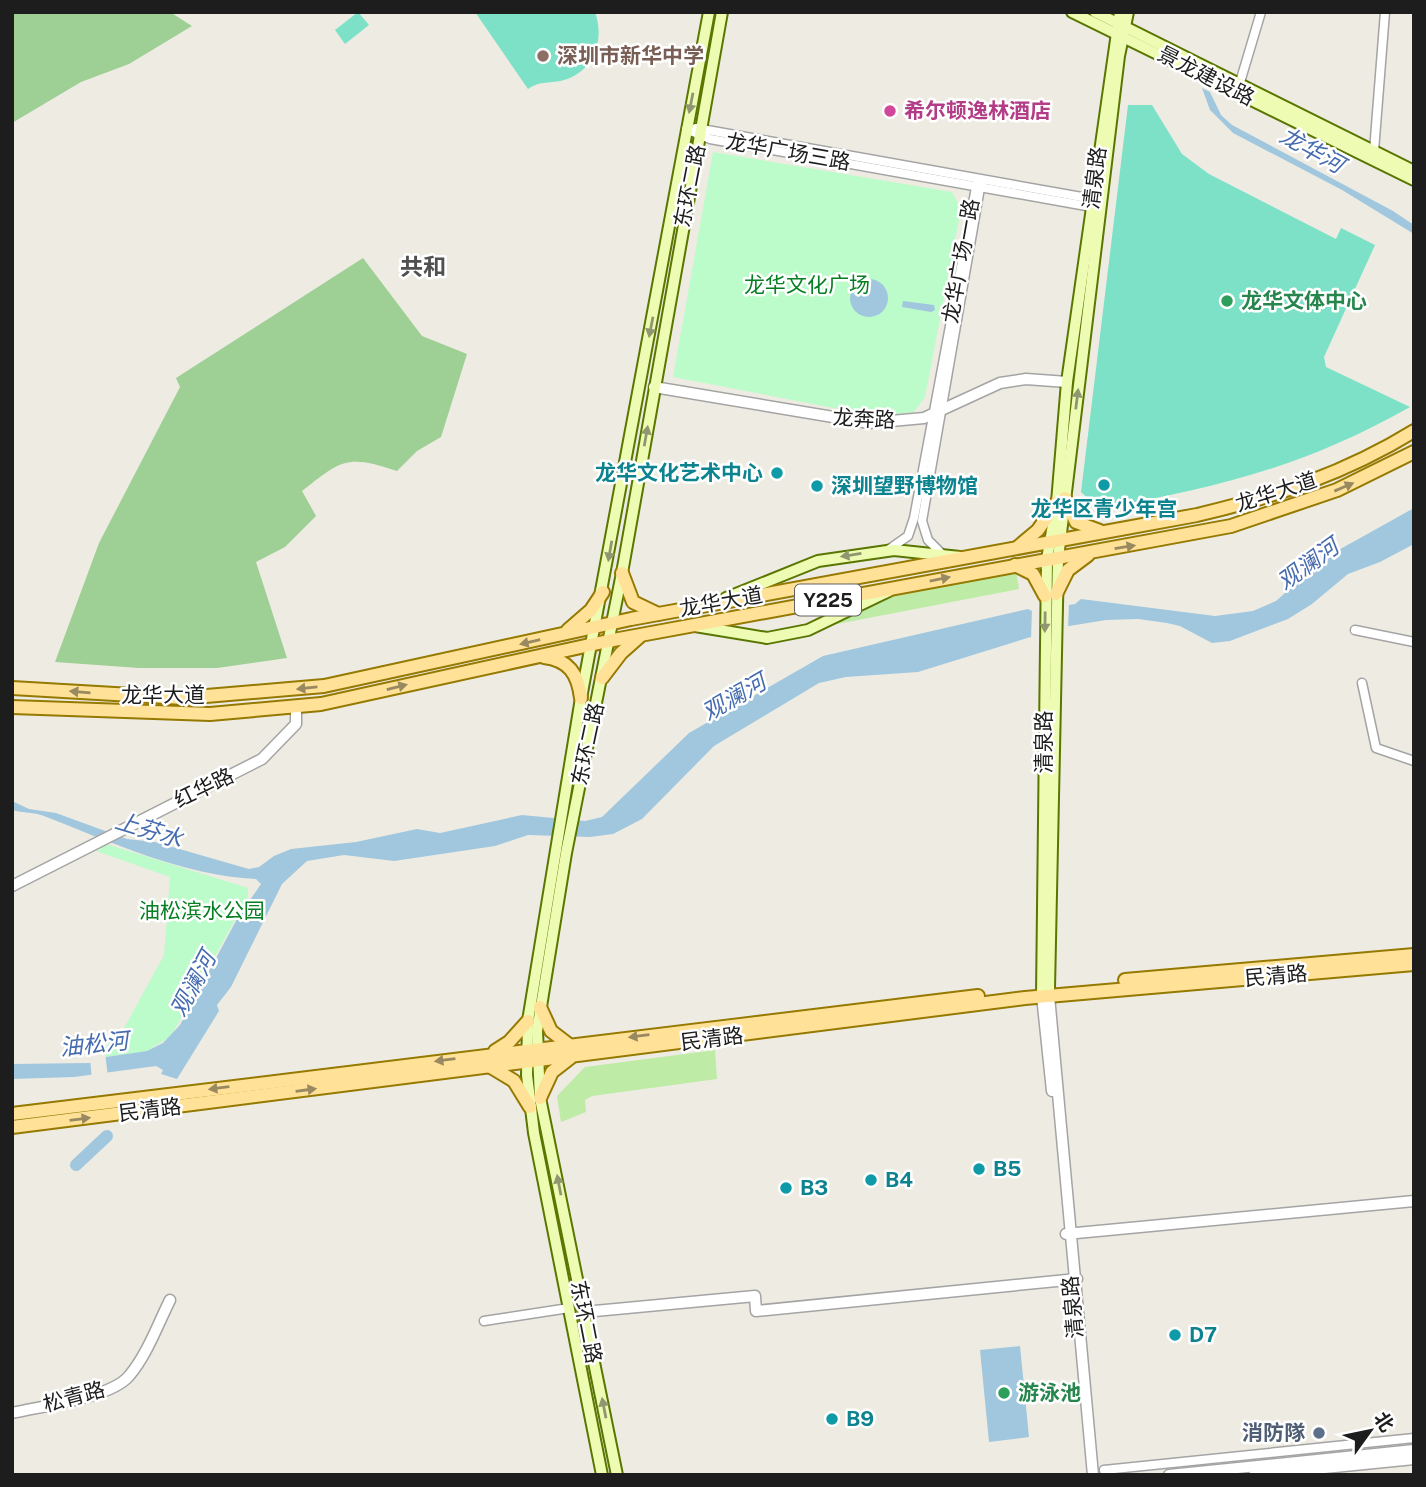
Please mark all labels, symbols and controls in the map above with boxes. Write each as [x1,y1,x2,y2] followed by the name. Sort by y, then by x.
[1154,41,1259,111] street label: 景龙建设路
[557,43,704,68] place label: 深圳市新华中学
[535,48,551,64] marker: 深圳市新华中学
[686,92,697,114] one-way arrow
[904,98,1051,123] place label: 希尔顿逸林酒店
[882,103,898,119] marker: 希尔顿逸林酒店
[1276,121,1352,180] water label: 龙华河
[724,128,852,175] street label: 龙华广场三路
[669,142,710,230] street label: 东环二路
[1078,145,1111,211] street label: 清泉路
[937,197,984,325] street label: 龙华广场一路
[400,253,446,280] district label: 共和
[744,272,870,297] park label: 龙华文化广场
[1241,288,1367,313] place label: 龙华文体中心
[1219,293,1235,309] marker: 龙华文体中心
[645,316,656,338] one-way arrow
[1072,388,1083,410] one-way arrow
[832,404,896,433] street label: 龙奔路
[641,424,652,446] one-way arrow
[595,460,763,485] place label: 龙华文化艺术中心
[769,465,785,481] marker: 龙华文化艺术中心
[1232,467,1320,516] street label: 龙华大道
[831,473,978,498] place label: 深圳望野博物馆
[1096,477,1112,493] marker: 龙华区青少年宫
[809,478,825,494] marker: 深圳望野博物馆
[1333,481,1354,492] one-way arrow
[1031,496,1178,521] place label: 龙华区青少年宫
[1272,530,1347,595] water label: 观澜河
[605,540,616,562] one-way arrow
[1114,541,1136,552] one-way arrow
[840,550,862,561] one-way arrow
[929,573,951,584] one-way arrow
[677,582,764,621] street label: 龙华大道
[795,584,861,615] road number: Y225
[1039,612,1051,634] one-way arrow
[519,636,541,647] one-way arrow
[697,666,774,726] water label: 观澜河
[386,681,408,692] one-way arrow
[121,682,205,707] street label: 龙华大道
[296,683,318,694] one-way arrow
[69,686,91,697] one-way arrow
[567,700,608,788] street label: 东环二路
[1031,711,1056,774] street label: 清泉路
[170,763,238,813] street label: 红华路
[112,807,187,853] water label: 上芬水
[139,898,265,923] park label: 油松滨水公园
[164,943,223,1021] water label: 观澜河
[1243,960,1308,991] street label: 民清路
[679,1022,745,1055] street label: 民清路
[58,1026,134,1061] water label: 油松河
[628,1030,650,1041] one-way arrow
[433,1054,455,1065] one-way arrow
[208,1083,230,1094] one-way arrow
[295,1084,317,1095] one-way arrow
[117,1093,183,1126] street label: 民清路
[69,1113,91,1124] one-way arrow
[993,1156,1022,1181] place label: B5
[971,1161,987,1177] marker: B5
[885,1167,913,1192] place label: B4
[863,1172,879,1188] marker: B4
[553,1174,564,1196] one-way arrow
[800,1175,828,1200] place label: B3
[778,1180,794,1196] marker: B3
[1057,1275,1088,1340] street label: 清泉路
[566,1278,607,1366] street label: 东环二路
[1189,1322,1217,1347] place label: D7
[1167,1327,1183,1343] marker: D7
[40,1376,108,1417] street label: 松青路
[1018,1380,1081,1405] place label: 游泳池
[996,1385,1012,1401] marker: 游泳池
[1335,1396,1405,1466] north arrow
[598,1397,609,1419] one-way arrow
[846,1406,874,1431] place label: B9
[1370,1408,1399,1436] text: 北
[824,1411,840,1427] marker: B9
[1242,1420,1306,1445] place label: 消防隊
[1311,1425,1327,1441] marker: 消防隊

